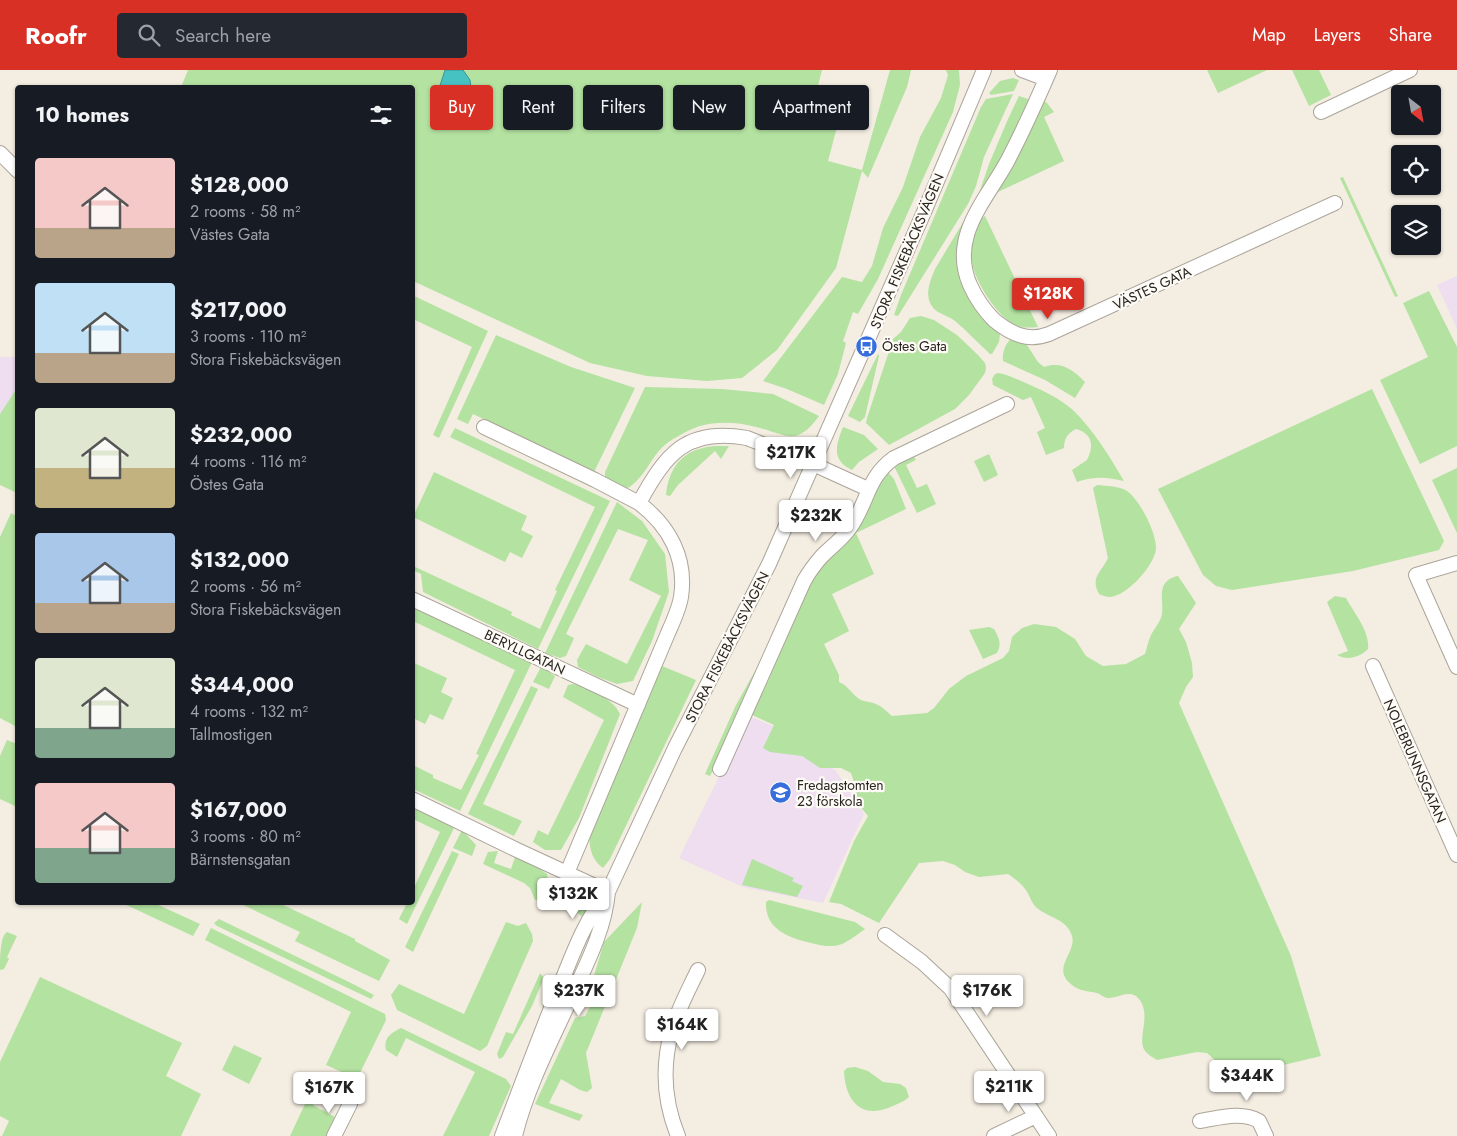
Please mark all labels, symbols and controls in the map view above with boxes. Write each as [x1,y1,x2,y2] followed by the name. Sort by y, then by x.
[117,13,467,58] search box
[25,18,87,53] text: Roofr
[135,21,163,49] icon: search
[175,22,271,49] text: Search here
[1252,22,1286,48] text: Map
[1314,22,1361,48] text: Layers
[1389,22,1432,48] text: Share
[430,85,493,130] chip: Buy
[503,85,573,130] chip: Rent
[583,85,663,130] chip: Filters
[673,85,745,130] chip: New
[755,85,869,130] chip: Apartment
[1391,85,1441,135] north arrow
[1391,85,1441,255] map controls
[35,100,129,130] text: 10 homes
[367,101,395,129] icon: filters
[1391,145,1441,195] button: locate
[190,170,289,200] text: $128,000
[865,170,949,332] street label: STORA FISKEBÄCKSVÄGEN
[75,178,135,238] icon: home
[190,200,301,223] text: 2 rooms · 58 m²
[1391,205,1441,255] button: layers
[190,223,270,246] text: Västes Gata
[1110,261,1195,315] street label: VÄSTES GATA
[1013,278,1083,320] pin: $128K
[1023,282,1073,305] text: $128K
[190,295,287,325] text: $217,000
[75,303,135,363] icon: home
[190,325,306,348] text: 3 rooms · 110 m²
[854,334,878,358] bus stop icon: Östes Gata
[882,336,947,356] place label: Östes Gata
[190,348,341,371] text: Stora Fiskebäcksvägen
[190,420,292,450] text: $232,000
[75,428,135,488] icon: home
[756,436,826,479] pin: $217K
[766,441,816,464] text: $217K
[190,450,307,473] text: 4 rooms · 116 m²
[190,473,264,496] text: Östes Gata
[781,500,851,542] pin: $232K
[790,504,842,527] text: $232K
[190,545,289,575] text: $132,000
[75,553,135,613] icon: home
[680,568,774,726] street label: STORA FISKEBÄCKSVÄGEN
[190,575,301,598] text: 2 rooms · 56 m²
[190,598,341,621] text: Stora Fiskebäcksvägen
[481,624,569,680] street label: BERYLLGATAN
[190,670,294,700] text: $344,000
[75,678,135,738] icon: home
[1379,696,1451,826] street label: NOLEBRUNNSGATAN
[190,700,308,723] text: 4 rooms · 132 m²
[190,723,272,746] text: Tallmostigen
[797,775,884,811] place label: Fredagstomten 23 förskola
[769,781,793,805] school or university icon: Fredagstomten 23 förskola
[190,795,287,825] text: $167,000
[75,803,135,863] icon: home
[190,825,301,848] text: 3 rooms · 80 m²
[190,848,291,871] text: Bärnstensgatan
[538,878,608,920] pin: $132K
[548,882,598,905] text: $132K
[544,974,614,1017] pin: $237K
[952,974,1022,1017] pin: $176K
[554,979,604,1002] text: $237K
[962,979,1012,1002] text: $176K
[647,1008,717,1051] pin: $164K
[656,1013,708,1036] text: $164K
[1212,1060,1282,1102] pin: $344K
[1220,1064,1274,1087] text: $344K
[974,1070,1044,1113] pin: $211K
[294,1072,364,1114] pin: $167K
[985,1075,1033,1098] text: $211K
[304,1076,354,1099] text: $167K

